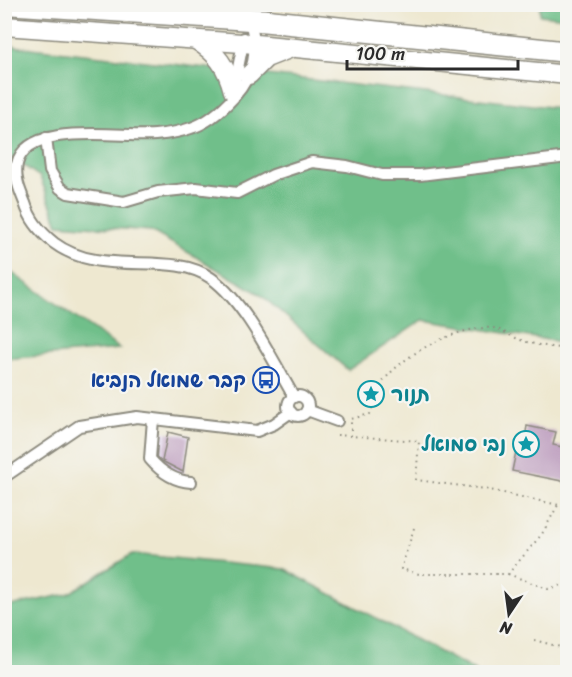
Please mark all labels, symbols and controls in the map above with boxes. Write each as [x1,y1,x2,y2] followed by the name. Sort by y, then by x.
[347,33,518,71] scale bar
[356,38,405,70] text: 100 m
[91,363,246,398] place label: קבר שמואל הנביא
[251,365,281,395] bus stop icon: קבר שמואל הנביא
[391,377,430,412] place label: תנור
[356,379,386,409] place icon: תנור
[421,427,506,462] place label: נבי סמואל
[511,429,541,459] place icon: נבי סמואל
[479,584,539,644] north arrow
[496,613,515,644] text: N

